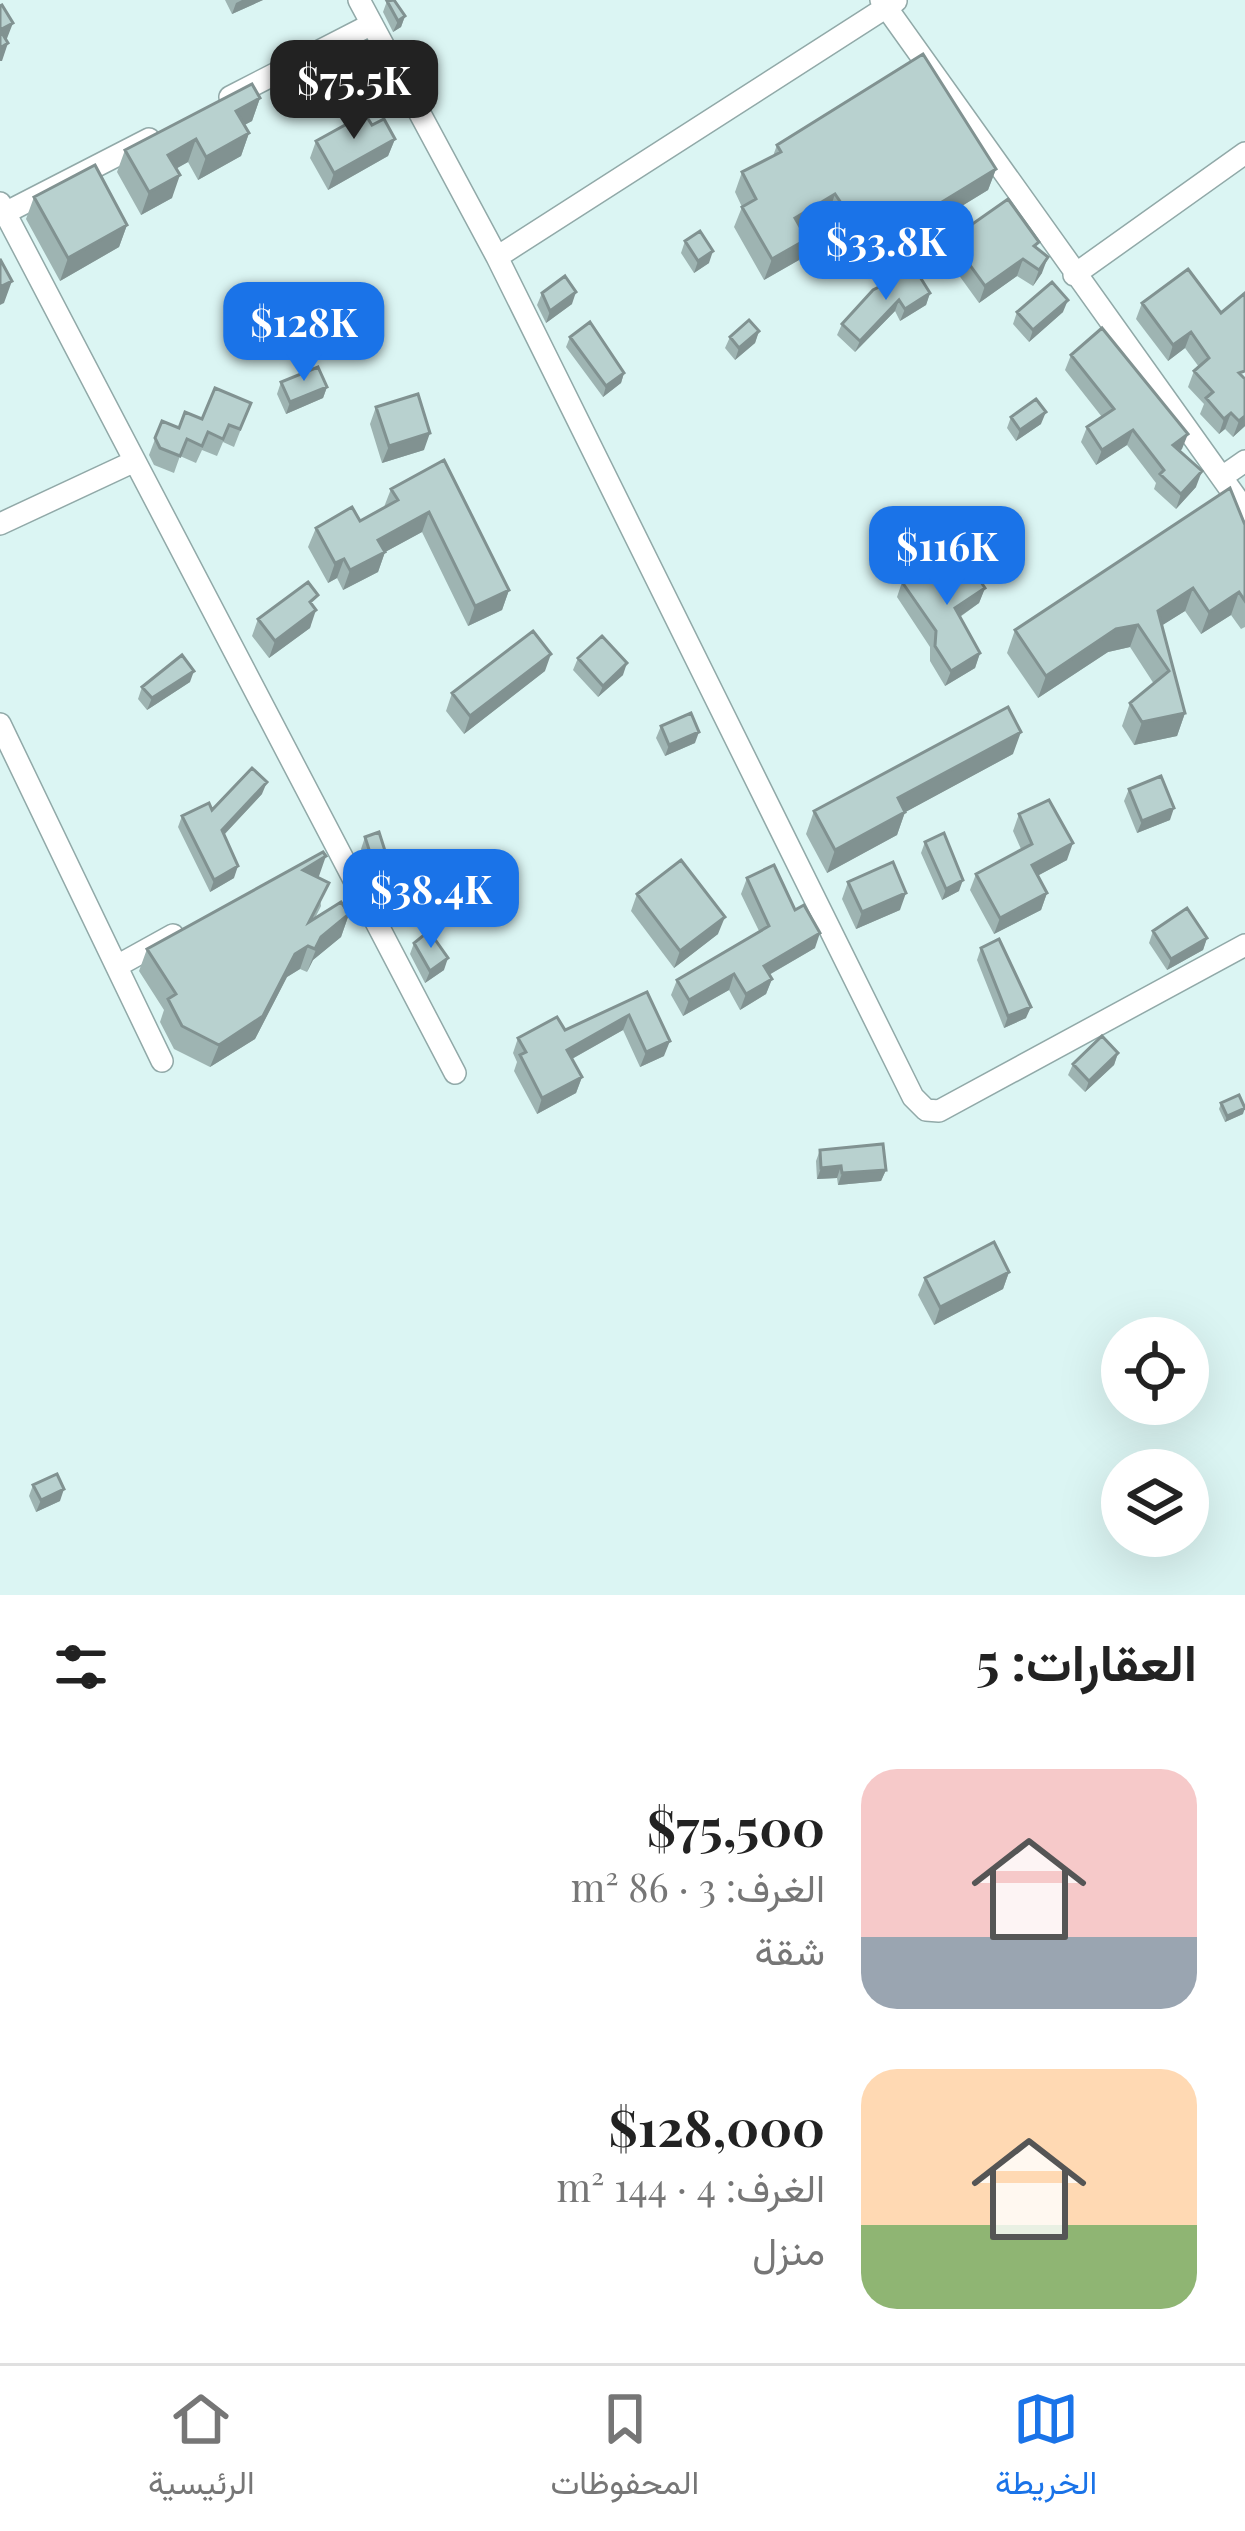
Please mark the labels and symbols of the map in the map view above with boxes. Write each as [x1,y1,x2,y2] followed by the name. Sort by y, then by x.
[256,40,452,142] pin: $75.5K
[788,201,984,303] pin: $33.8K
[220,282,388,384] pin: $128K
[863,506,1031,608] pin: $116K
[333,849,529,951] pin: $38.4K

